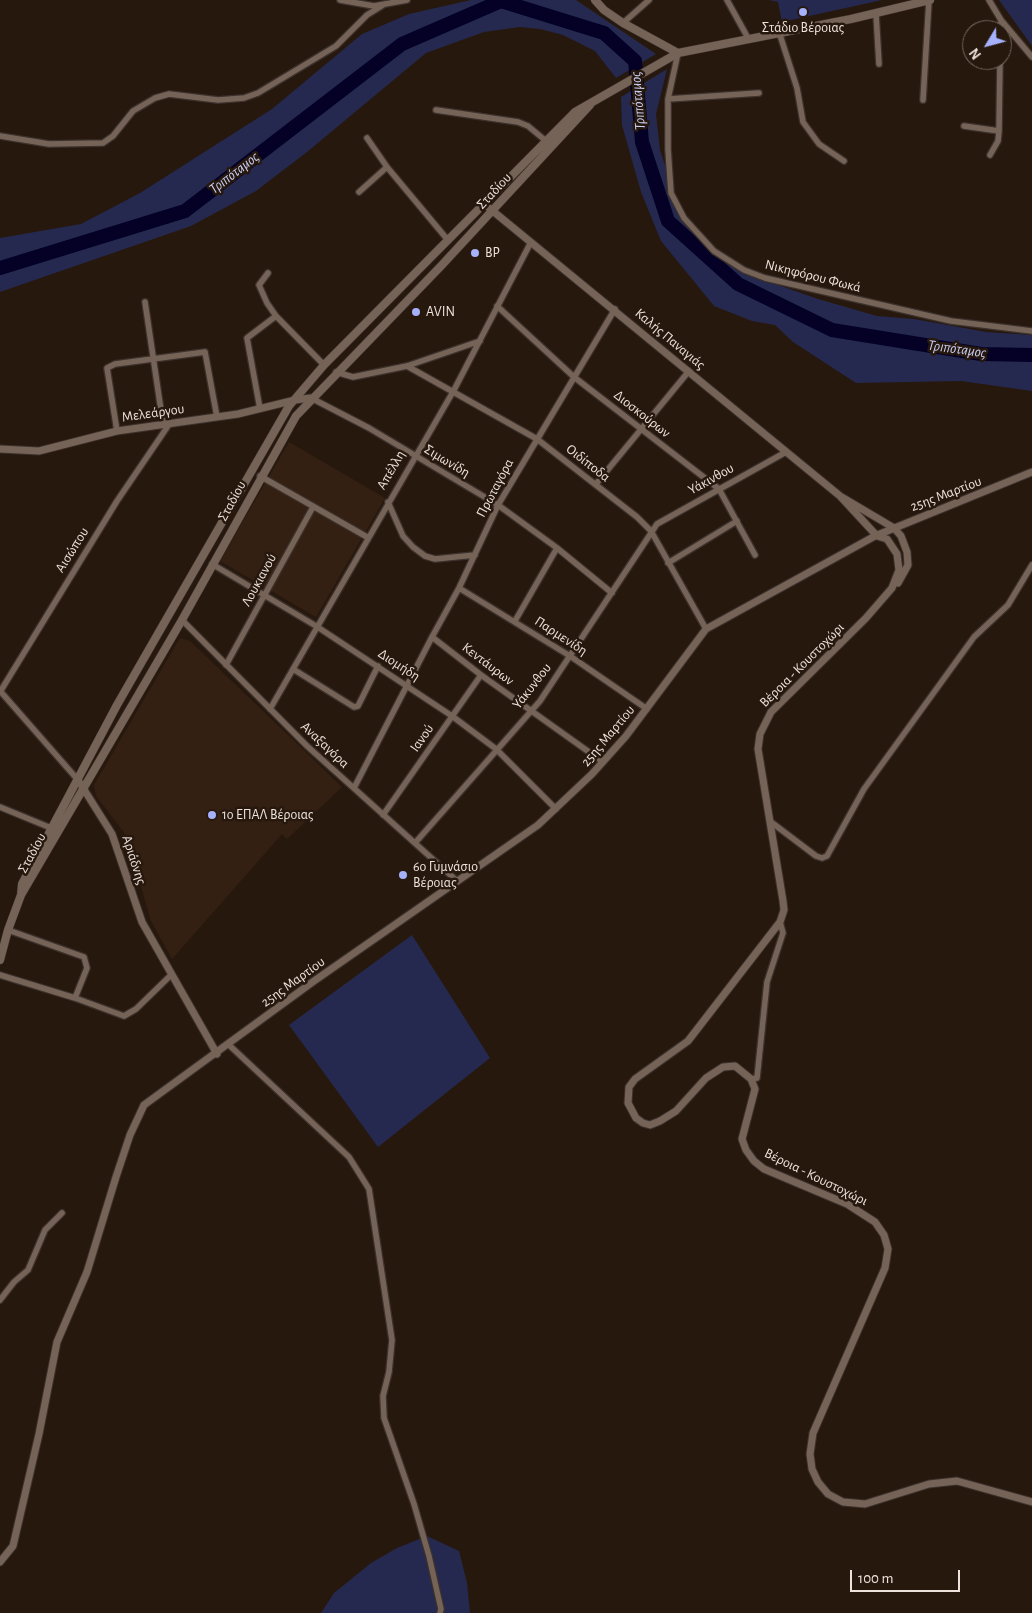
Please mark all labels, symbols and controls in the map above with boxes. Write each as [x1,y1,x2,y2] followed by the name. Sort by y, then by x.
[797,6,809,18] marker: Στάδιο Βέροιας
[762,20,844,36] place label: Στάδιο Βέροιας
[962,20,1012,70] north arrow
[967,45,984,62] text: N
[626,71,650,131] water label: Τριπόταμος
[205,148,263,198] water label: Τριπόταμος
[473,169,515,213] street label: Σταδίου
[485,245,500,261] place label: BP
[469,247,481,259] marker: BP
[763,256,863,296] street label: Νικηφόρου Φωκά
[426,304,455,320] place label: AVIN
[631,305,709,373] street label: Καλής Παναγιάς
[410,306,422,318] marker: AVIN
[927,336,987,362] water label: Τριπόταμος
[610,387,674,441] street label: Διοσκούρων
[121,400,185,426] street label: Μελεάργου
[421,441,473,481] street label: Σιμωνίδη
[563,441,613,485] street label: Οιδίποδα
[373,447,409,493] street label: Απέλλη
[473,456,517,520] street label: Πρωταγόρα
[685,460,737,498] street label: Υάκινθου
[908,473,984,515] street label: 25ης Μαρτίου
[214,478,250,524] street label: Σταδίου
[52,524,92,576] street label: Αισώπου
[238,551,280,609] street label: Λουκιανού
[531,613,591,659] street label: Παρμενίδη
[756,619,848,711] street label: Βέροια - Κουστοχώρι
[459,639,517,689] street label: Κεντάυρων
[375,645,423,685] street label: Διομήδη
[509,660,555,712] street label: Υάκυνθου
[578,702,638,770] street label: 25ης Μαρτίου
[297,718,353,772] street label: Αναξαγόρα
[407,721,437,755] street label: Ιανού
[222,807,314,823] place label: 1ο ΕΠΑΛ Βέροιας
[206,809,218,821] marker: 1ο ΕΠΑΛ Βέροιας
[14,830,50,876] street label: Σταδίου
[118,833,150,887] street label: Αριάδνης
[413,859,478,892] place label: 6ο Γυμνάσιο Βέροιας
[397,869,409,881] marker: 6ο Γυμνάσιο Βέροιας
[258,953,328,1011] street label: 25ης Μαρτίου
[762,1145,870,1209] street label: Βέροια - Κουστοχώρι
[852,1560,962,1592] scale bar
[858,1571,893,1586] text: 100 m

